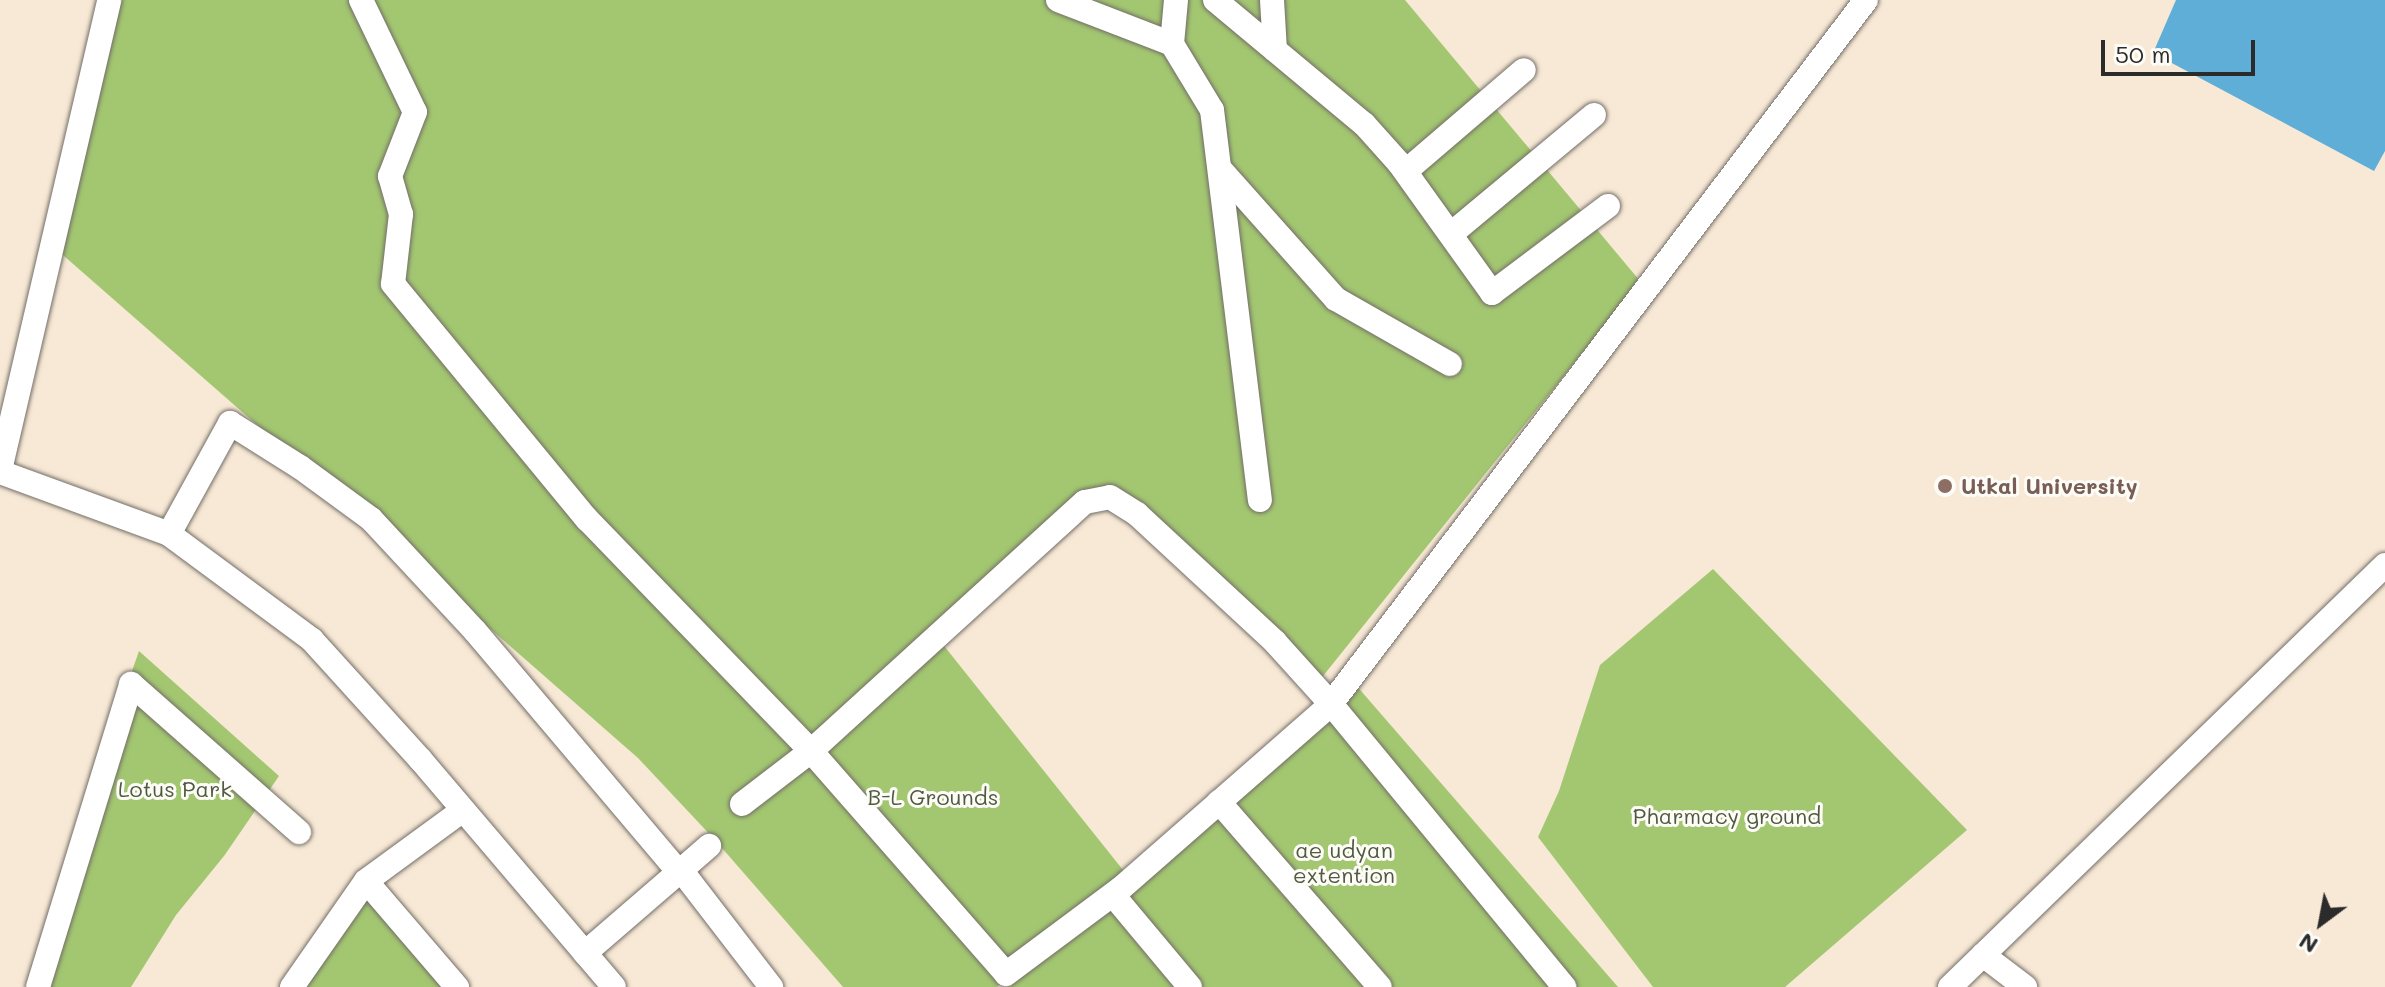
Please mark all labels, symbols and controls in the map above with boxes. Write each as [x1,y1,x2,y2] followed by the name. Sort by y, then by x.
[2105,24,2259,74] scale bar
[2115,38,2171,69] text: 50 m
[1961,473,2138,499] place label: Utkal University
[1936,477,1954,495] marker: Utkal University
[118,776,232,802] park label: Lotus Park
[868,784,998,810] park label: B-L Grounds
[1633,803,1821,829] park label: Pharmacy ground
[1293,836,1395,888] park label: ae udyan extention
[2281,883,2361,963] north arrow
[2293,927,2323,961] text: N

